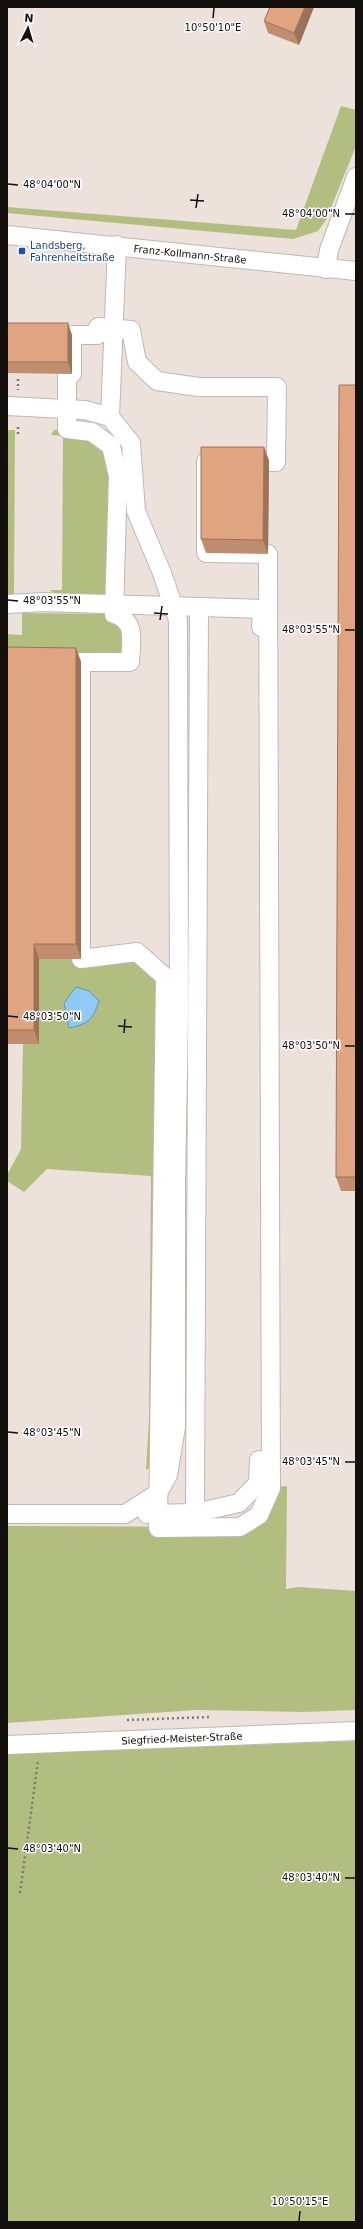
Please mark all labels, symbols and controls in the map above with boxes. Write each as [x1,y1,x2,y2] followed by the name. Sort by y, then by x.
[8,8,48,48] north arrow
[24,12,34,25] text: N
[185,22,241,33] text: 10°50'10"E
[23,179,81,190] text: 48°04'00"N
[282,208,340,219] text: 48°04'00"N
[30,240,115,263] place label: Landsberg, Fahrenheitstraße
[133,243,247,265] street label: Franz-Kollmann-Straße
[17,246,27,256] marker: Landsberg, Fahrenheitstraße
[23,595,81,606] text: 48°03'55"N
[282,624,340,635] text: 48°03'55"N
[23,1011,81,1022] text: 48°03'50"N
[282,1040,340,1051] text: 48°03'50"N
[23,1427,81,1438] text: 48°03'45"N
[282,1456,340,1467] text: 48°03'45"N
[121,1730,243,1746] street label: Siegfried-Meister-Straße
[23,1843,81,1854] text: 48°03'40"N
[282,1872,340,1883] text: 48°03'40"N
[272,2196,328,2207] text: 10°50'15"E

